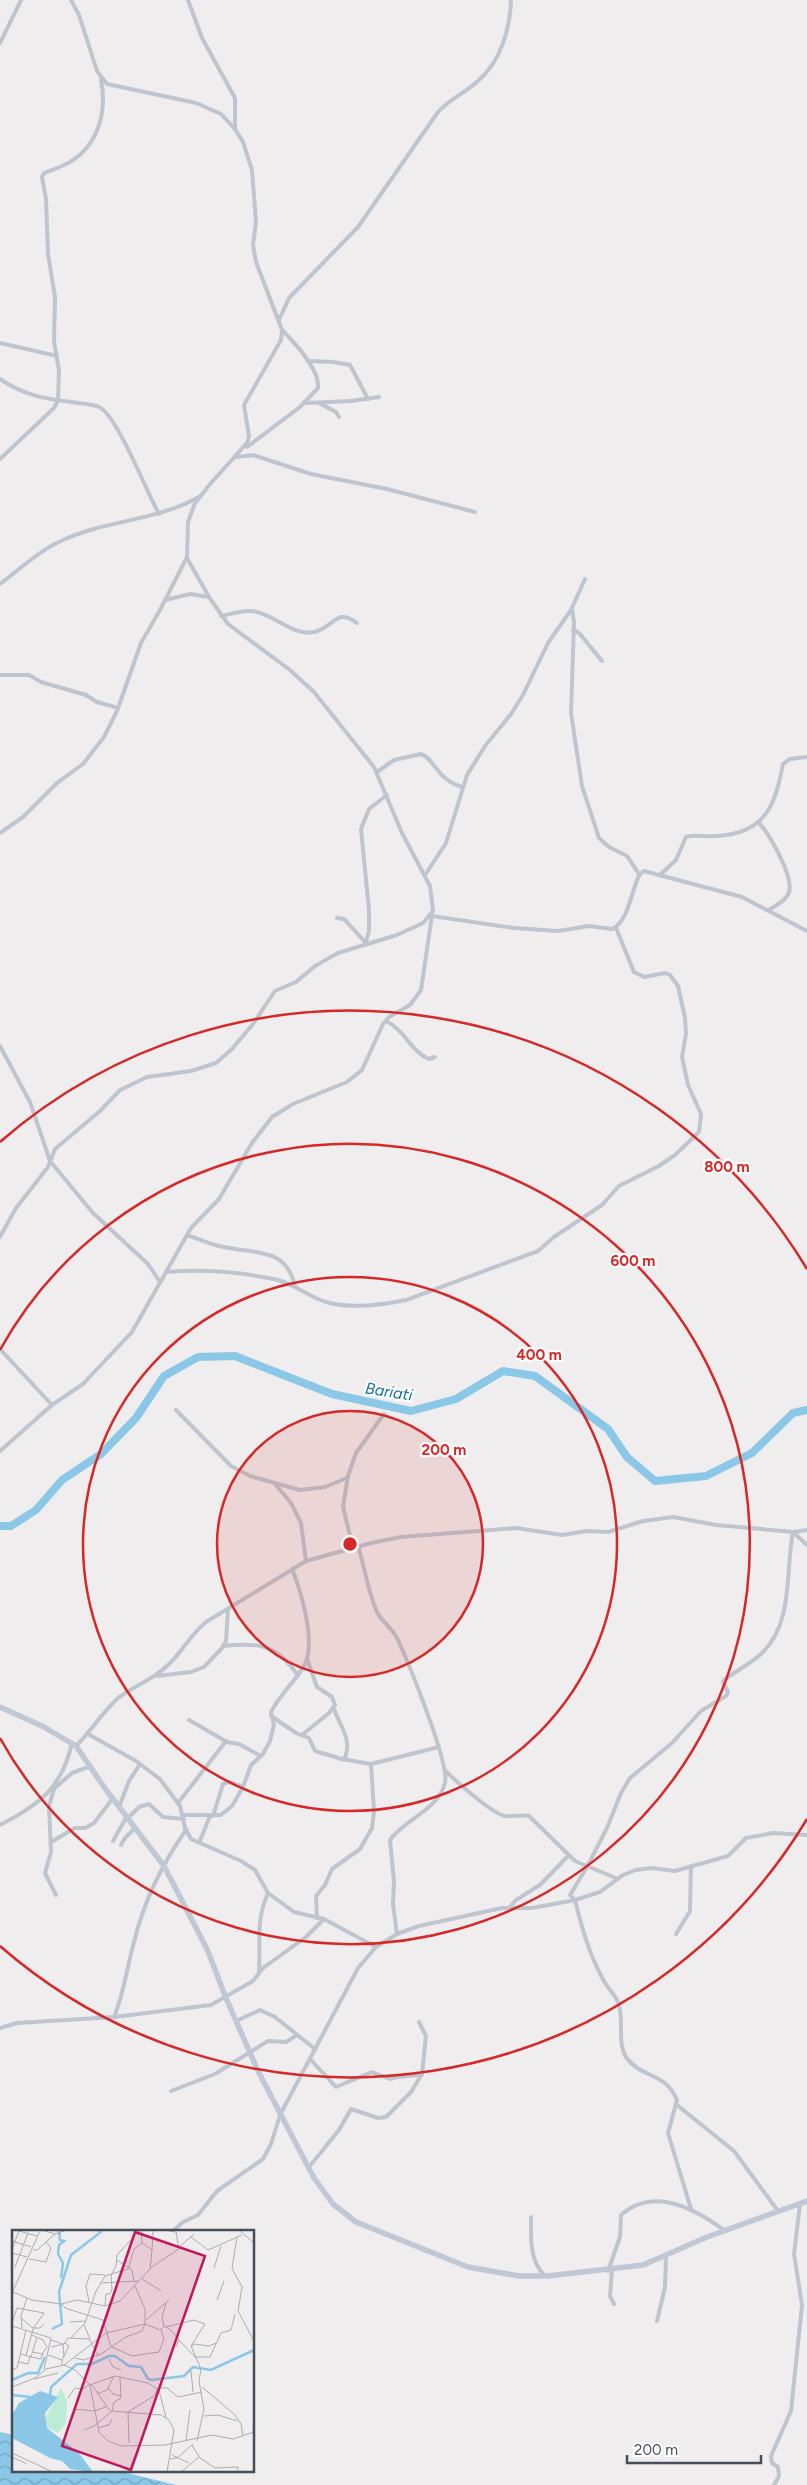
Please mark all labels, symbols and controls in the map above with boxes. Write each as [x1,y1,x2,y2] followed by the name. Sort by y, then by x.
[704,1158,750,1176] text: 800 m
[611,1252,655,1270] text: 600 m
[516,1346,562,1364] text: 400 m
[364,1378,414,1405] water label: Bariati
[422,1441,466,1459] text: 200 m
[341,1535,359,1553] centre of rings
[12,2230,255,2472] inset map
[627,2432,761,2464] scale bar
[634,2441,678,2459] text: 200 m

